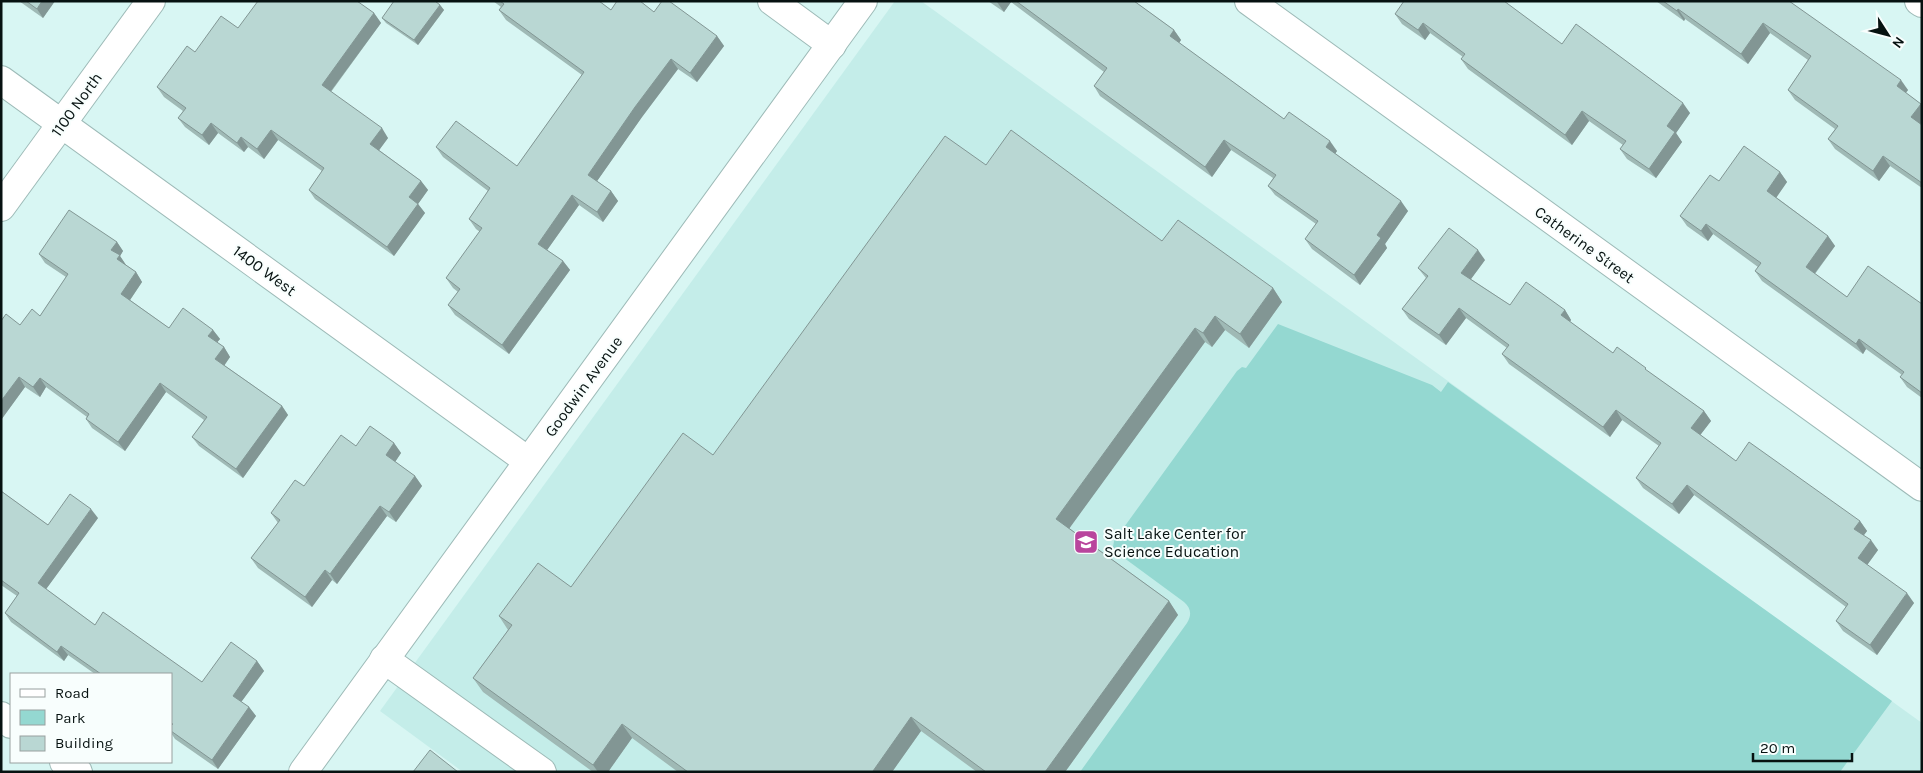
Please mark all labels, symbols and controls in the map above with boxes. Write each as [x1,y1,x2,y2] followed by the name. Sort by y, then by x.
[1863,10,1913,60] north arrow
[1888,33,1908,51] text: N
[47,69,106,140] street label: 1100 North
[1531,202,1638,287] street label: Catherine Street
[229,241,300,300] street label: 1400 West
[541,332,626,440] street label: Goodwin Avenue
[1104,524,1246,561] place label: Salt Lake Center for Science Education
[1073,529,1099,555] school or university icon: Salt Lake Center for Science Education
[10,673,172,763] legend
[55,684,90,702] text: Road
[55,709,85,727] text: Park
[1753,730,1852,762] scale bar
[55,734,113,752] text: Building
[1760,739,1795,757] text: 20 m

